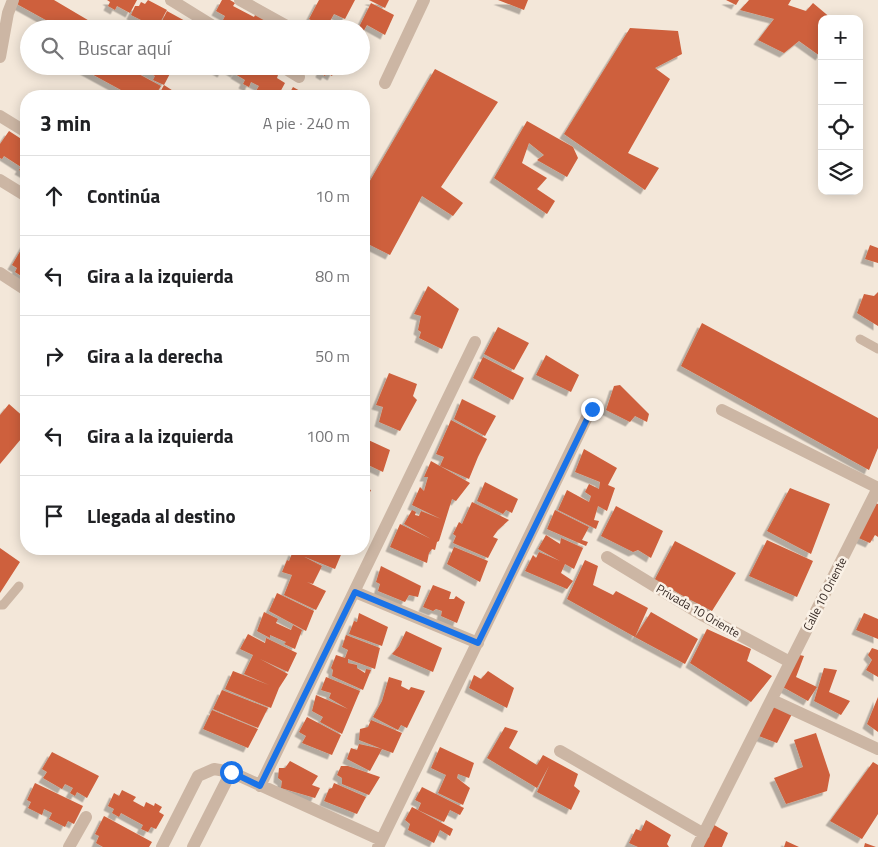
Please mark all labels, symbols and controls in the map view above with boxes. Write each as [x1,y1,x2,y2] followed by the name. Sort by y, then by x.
[818,15,863,195] map controls
[818,15,863,60] button: +
[20,20,370,75] search box
[78,33,171,62] text: Buscar aquí
[38,34,66,62] icon: search
[818,60,863,105] button: −
[818,105,863,150] button: locate
[40,107,91,139] text: 3 min
[263,111,350,135] text: A pie · 240 m
[818,150,863,195] button: layers
[87,181,160,210] text: Continúa
[40,182,68,210] icon: ahead
[315,184,350,208] text: 10 m
[87,261,234,290] text: Gira a la izquierda
[40,262,68,290] icon: left
[315,264,350,288] text: 80 m
[87,341,223,370] text: Gira a la derecha
[40,342,68,370] icon: right
[315,344,350,368] text: 50 m
[581,398,604,421] route end
[87,421,234,450] text: Gira a la izquierda
[40,422,68,450] icon: left
[306,424,350,448] text: 100 m
[87,501,236,530] text: Llegada al destino
[40,502,68,530] icon: arrive
[798,554,851,634] street label: Calle 10 Oriente
[653,579,744,642] street label: Privada 10 Oriente
[220,761,243,784] route start

